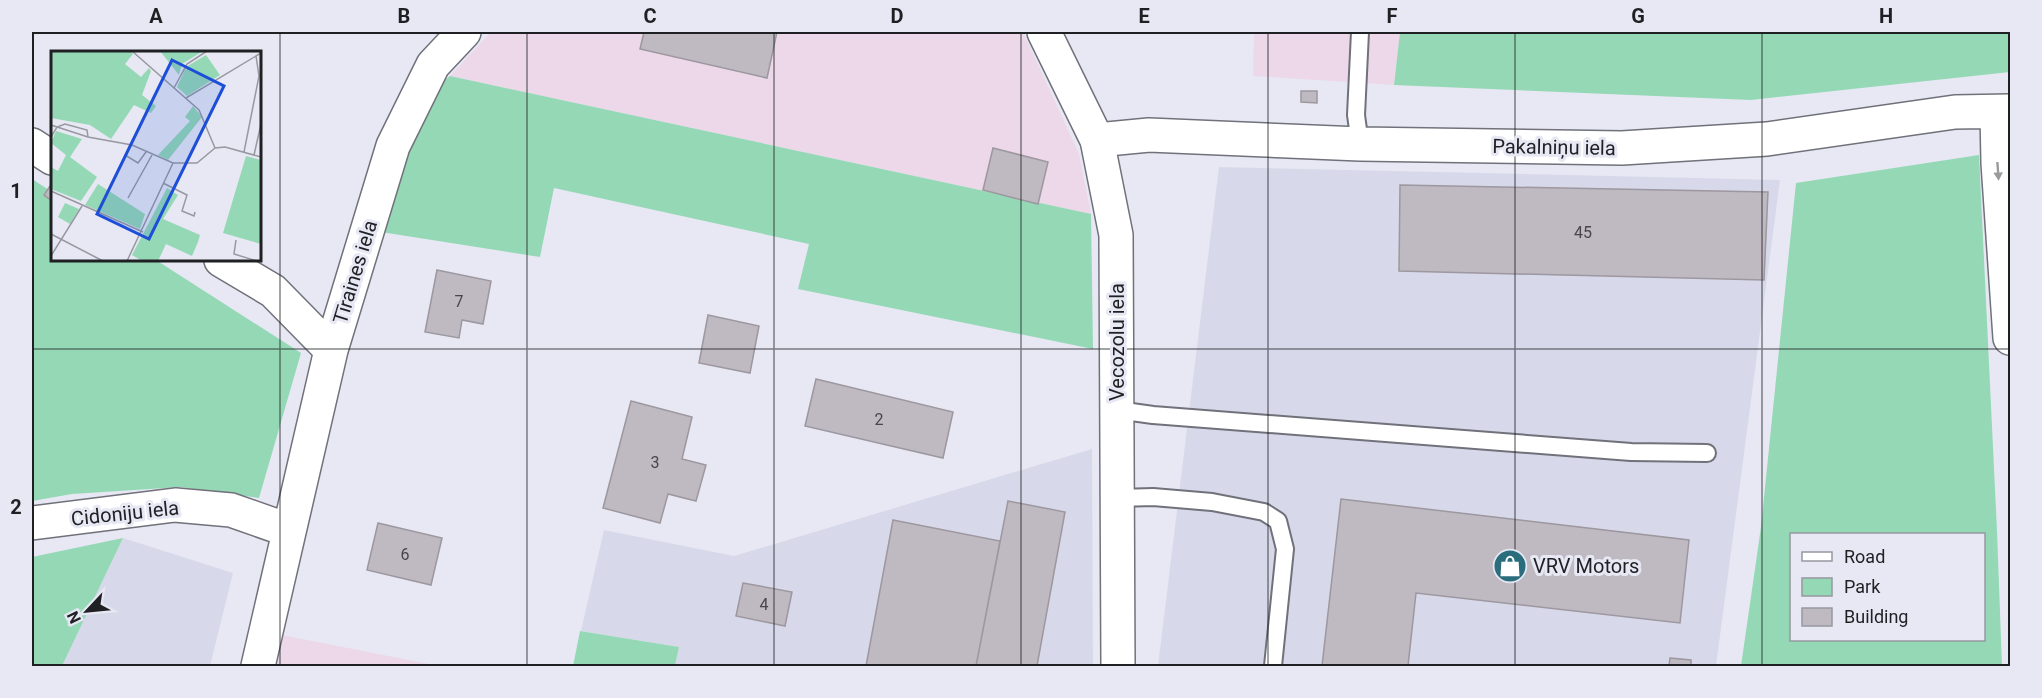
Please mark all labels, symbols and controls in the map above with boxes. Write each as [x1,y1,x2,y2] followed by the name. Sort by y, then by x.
[149,4,163,28] text: A
[398,4,410,28] text: B
[643,4,657,28] text: C
[891,4,904,28] text: D
[1138,4,1150,28] text: E
[1387,4,1398,28] text: F
[1631,4,1645,28] text: G
[1879,4,1893,28] text: H
[51,51,261,261] inset map
[1492,134,1616,160] street label: Pakalniņu iela
[1994,161,2003,180] one-way arrow
[10,179,22,203] text: 1
[328,217,382,327] street label: Tīraines iela
[1574,223,1592,242] house number: 45
[1105,283,1129,401] street label: Vecozolu iela
[455,292,464,311] house number: 7
[875,410,884,429] house number: 2
[651,453,660,472] house number: 3
[10,495,22,519] text: 2
[70,495,180,531] street label: Cidoniju iela
[1790,533,1985,641] legend
[401,545,410,564] house number: 6
[1844,546,1885,567] text: Road
[1492,548,1528,584] shop icon: VRV Motors
[1533,554,1639,578] place label: VRV Motors
[1844,576,1881,597] text: Park
[57,581,117,641] north arrow
[760,595,769,614] house number: 4
[1844,606,1908,627] text: Building
[63,608,85,627] text: N

